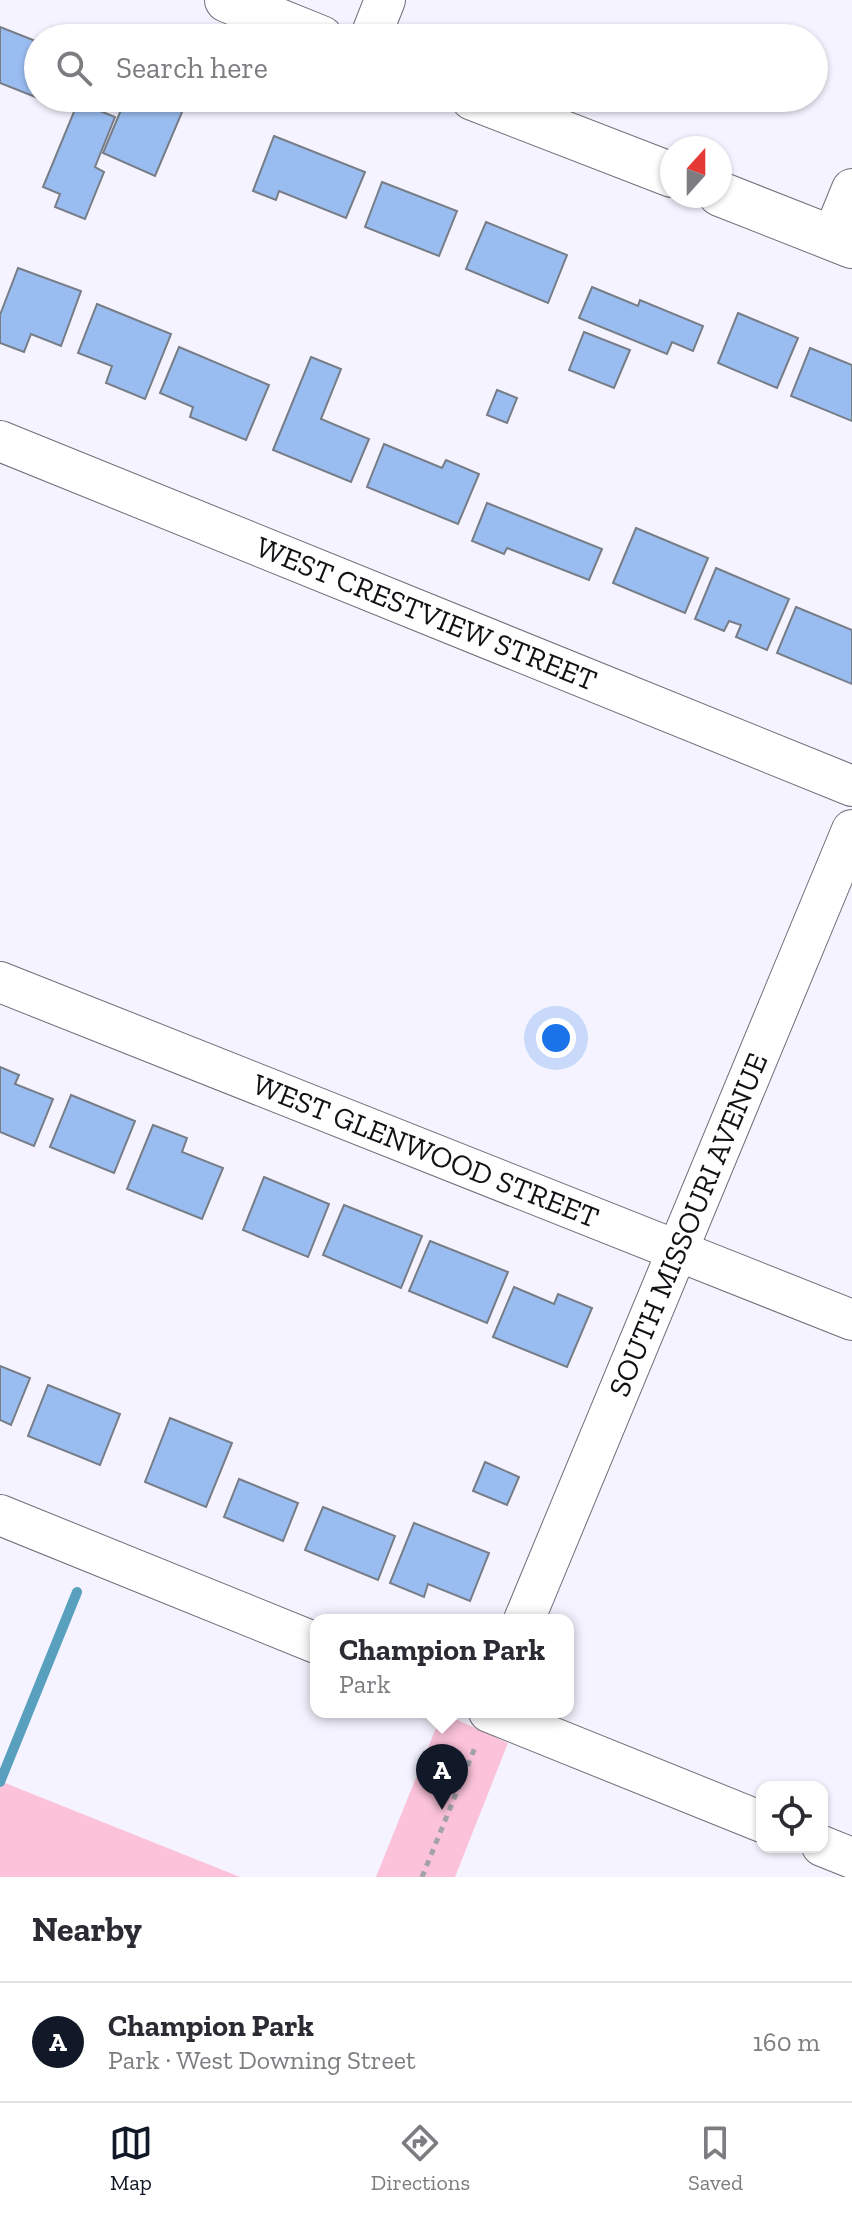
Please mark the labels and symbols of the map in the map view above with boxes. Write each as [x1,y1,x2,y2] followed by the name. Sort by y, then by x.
[660,136,732,208] north arrow
[251,529,602,699] street label: WEST CRESTVIEW STREET
[536,1018,576,1058] your location
[601,1048,775,1402] street label: SOUTH MISSOURI AVENUE
[248,1066,604,1236] street label: WEST GLENWOOD STREET
[416,1744,468,1810] pin: A

